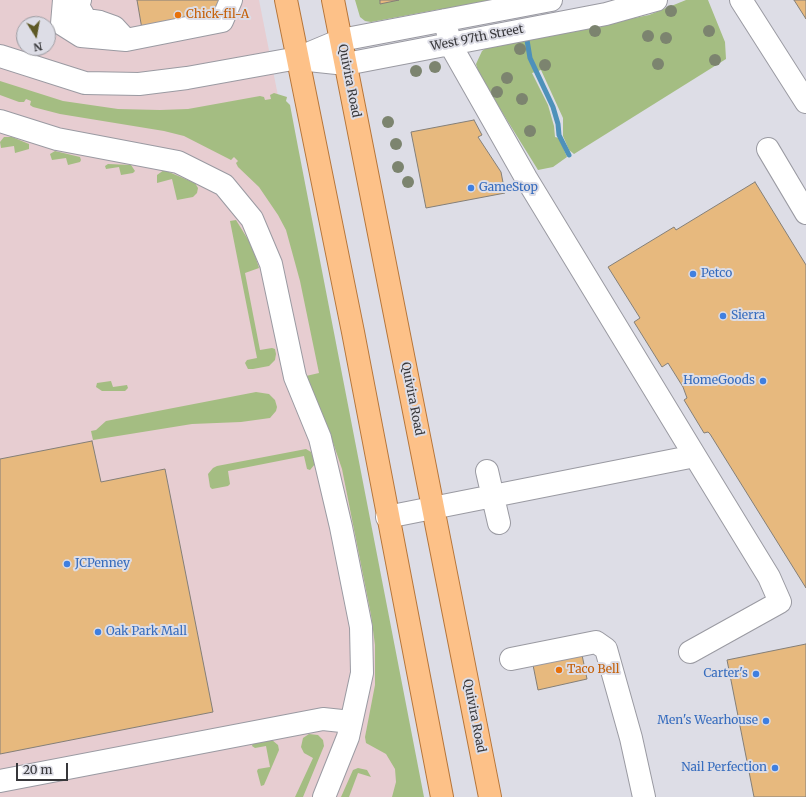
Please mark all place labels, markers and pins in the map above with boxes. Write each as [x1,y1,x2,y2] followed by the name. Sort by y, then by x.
[186,8,249,22] place label: Chick-fil-A
[173,10,183,20] marker: Chick-fil-A
[479,181,538,195] place label: GameStop
[466,183,476,193] marker: GameStop
[701,267,732,281] place label: Petco
[688,269,698,279] marker: Petco
[731,309,765,323] place label: Sierra
[718,311,728,321] marker: Sierra
[683,374,755,388] place label: HomeGoods
[758,376,768,386] marker: HomeGoods
[75,557,130,571] place label: JCPenney
[62,559,72,569] marker: JCPenney
[106,625,187,639] place label: Oak Park Mall
[93,627,103,637] marker: Oak Park Mall
[567,663,619,677] place label: Taco Bell
[554,665,564,675] marker: Taco Bell
[703,667,748,681] place label: Carter's
[751,669,761,679] marker: Carter's
[657,714,758,728] place label: Men's Wearhouse
[761,716,771,726] marker: Men's Wearhouse
[681,761,767,775] place label: Nail Perfection
[770,763,780,773] marker: Nail Perfection

